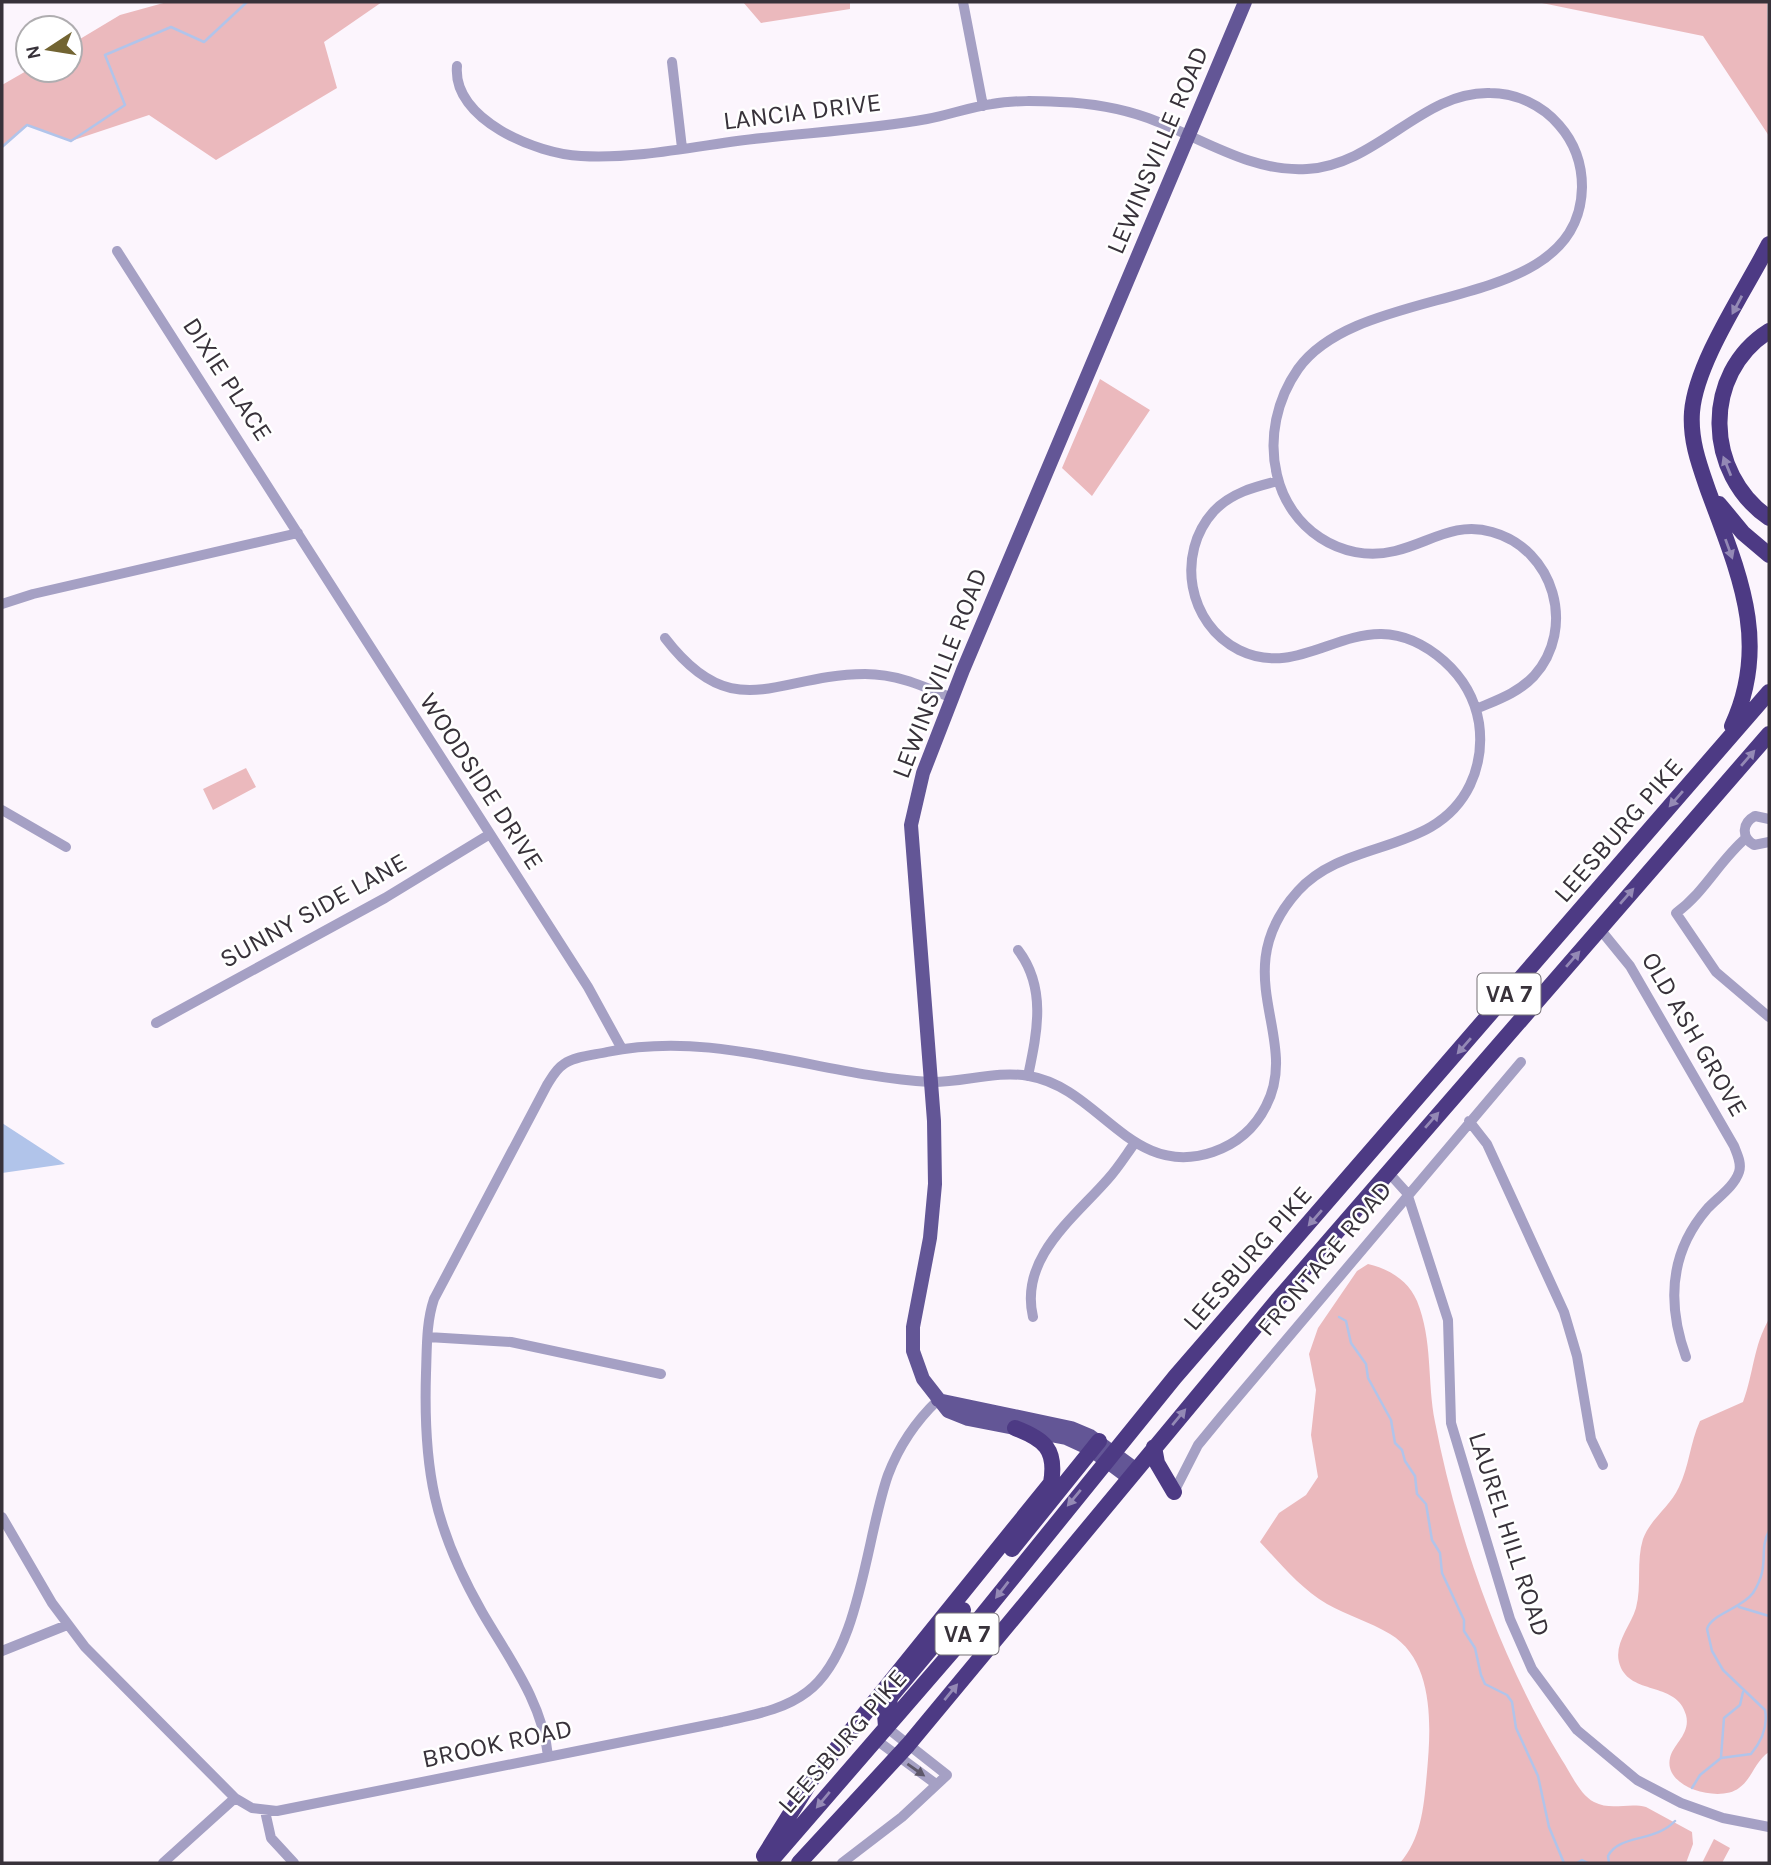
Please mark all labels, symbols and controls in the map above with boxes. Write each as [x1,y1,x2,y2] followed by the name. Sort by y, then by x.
[14,14,84,84] north arrow
[1100,42,1215,259] street label: LEWINSVILLE ROAD
[21,43,46,61] text: N
[721,86,883,137] street label: LANCIA DRIVE
[1732,295,1744,315] one-way arrow
[176,312,279,447] street label: DIXIE PLACE
[1722,455,1733,476] one-way arrow
[1724,538,1735,559] one-way arrow
[885,564,994,783] street label: LEWINSVILLE ROAD
[413,687,550,875] street label: WOODSIDE DRIVE
[1740,749,1756,767] one-way arrow
[1547,752,1689,909] street label: LEESBURG PIKE
[1669,791,1684,808] one-way arrow
[214,846,412,975] street label: SUNNY SIDE LANE
[1619,887,1635,905] one-way arrow
[1635,946,1754,1122] street label: OLD ASH GROVE
[1565,950,1581,968] one-way arrow
[1478,974,1540,1014] road number: VA 7
[1456,1037,1472,1055] one-way arrow
[1424,1111,1440,1129] one-way arrow
[1250,1174,1398,1342] street label: FRONTAGE ROAD
[1176,1180,1318,1337] street label: LEESBURG PIKE
[1308,1210,1323,1227] one-way arrow
[1171,1408,1186,1425] one-way arrow
[1462,1428,1557,1640] street label: LAUREL HILL ROAD
[1067,1489,1082,1507] one-way arrow
[994,1580,1009,1598] one-way arrow
[936,1614,998,1654] road number: VA 7
[771,1663,913,1820] street label: LEESBURG PIKE
[943,1683,958,1700] one-way arrow
[419,1712,575,1774] street label: BROOK ROAD
[907,1763,925,1777] one-way arrow
[816,1791,831,1808] one-way arrow

